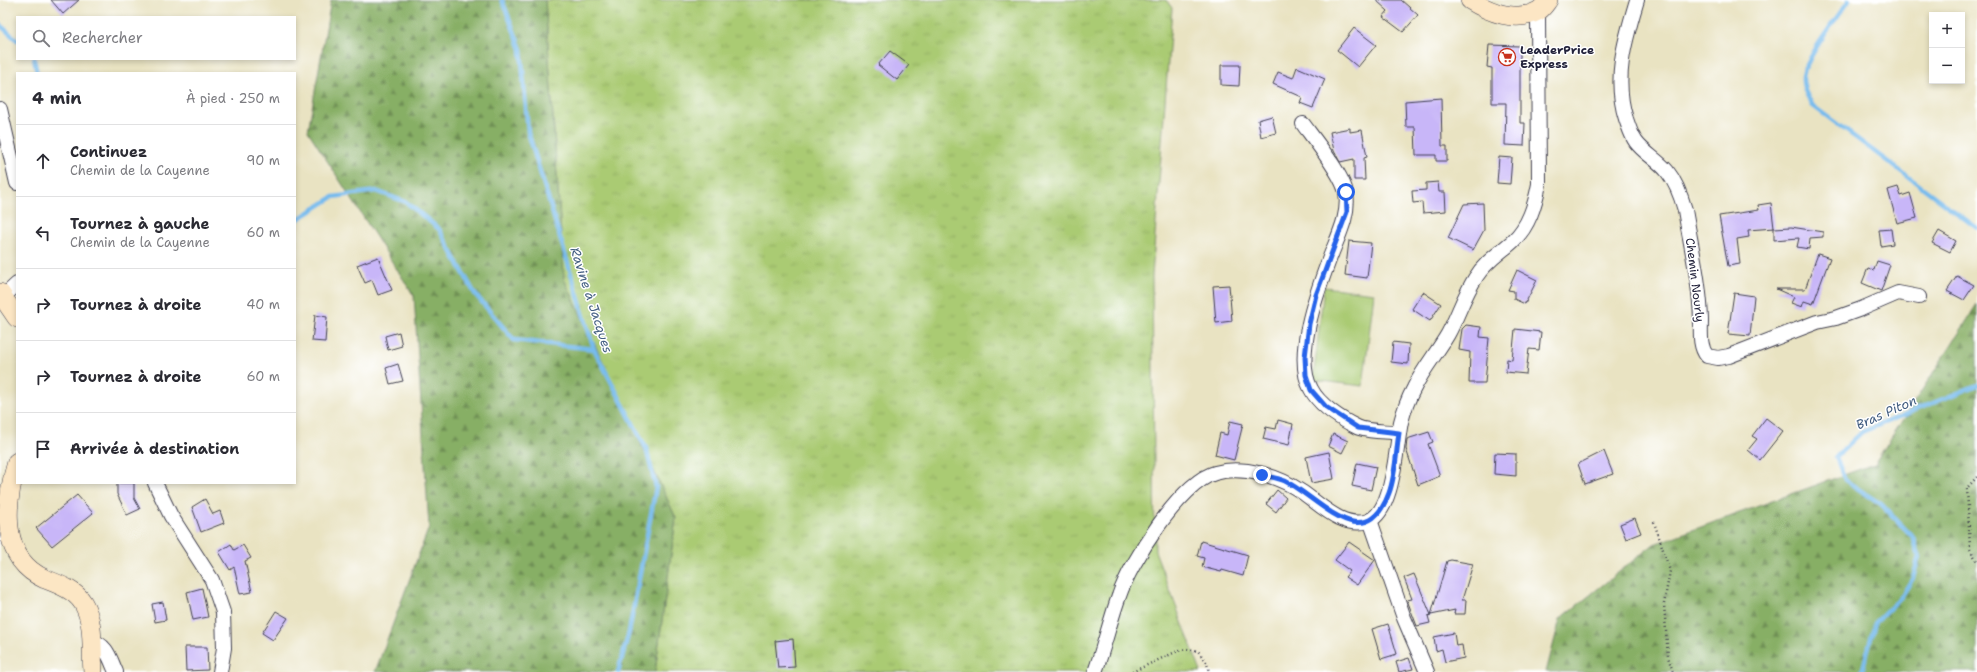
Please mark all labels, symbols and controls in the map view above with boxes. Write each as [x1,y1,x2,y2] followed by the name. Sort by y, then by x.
[1929,12,1965,84] map controls
[1929,12,1965,48] button: +
[16,16,296,60] search box
[30,27,52,49] icon: search
[62,28,143,48] text: Rechercher
[1520,42,1594,72] place label: LeaderPrice Express
[1497,47,1517,67] supermarket icon: LeaderPrice Express
[1929,48,1965,84] button: −
[32,87,82,109] text: 4 min
[186,90,280,107] text: À pied · 250 m
[70,142,147,162] text: Continuez
[32,150,54,172] icon: ahead
[246,152,280,169] text: 90 m
[70,162,210,179] text: Chemin de la Cayenne
[1337,183,1355,201] route start
[70,214,210,234] text: Tournez à gauche
[32,222,54,244] icon: left
[247,224,280,241] text: 60 m
[70,234,210,251] text: Chemin de la Cayenne
[1682,237,1708,323] street label: Chemin Nourly
[566,245,617,355] water label: Ravine à Jacques
[32,294,54,316] icon: right
[70,295,202,315] text: Tournez à droite
[246,296,280,313] text: 40 m
[32,366,54,388] icon: right
[70,367,202,387] text: Tournez à droite
[247,368,280,385] text: 60 m
[1853,392,1919,433] water label: Bras Piton
[32,438,54,460] icon: arrive
[70,439,239,459] text: Arrivée à destination
[1253,466,1271,484] route end

